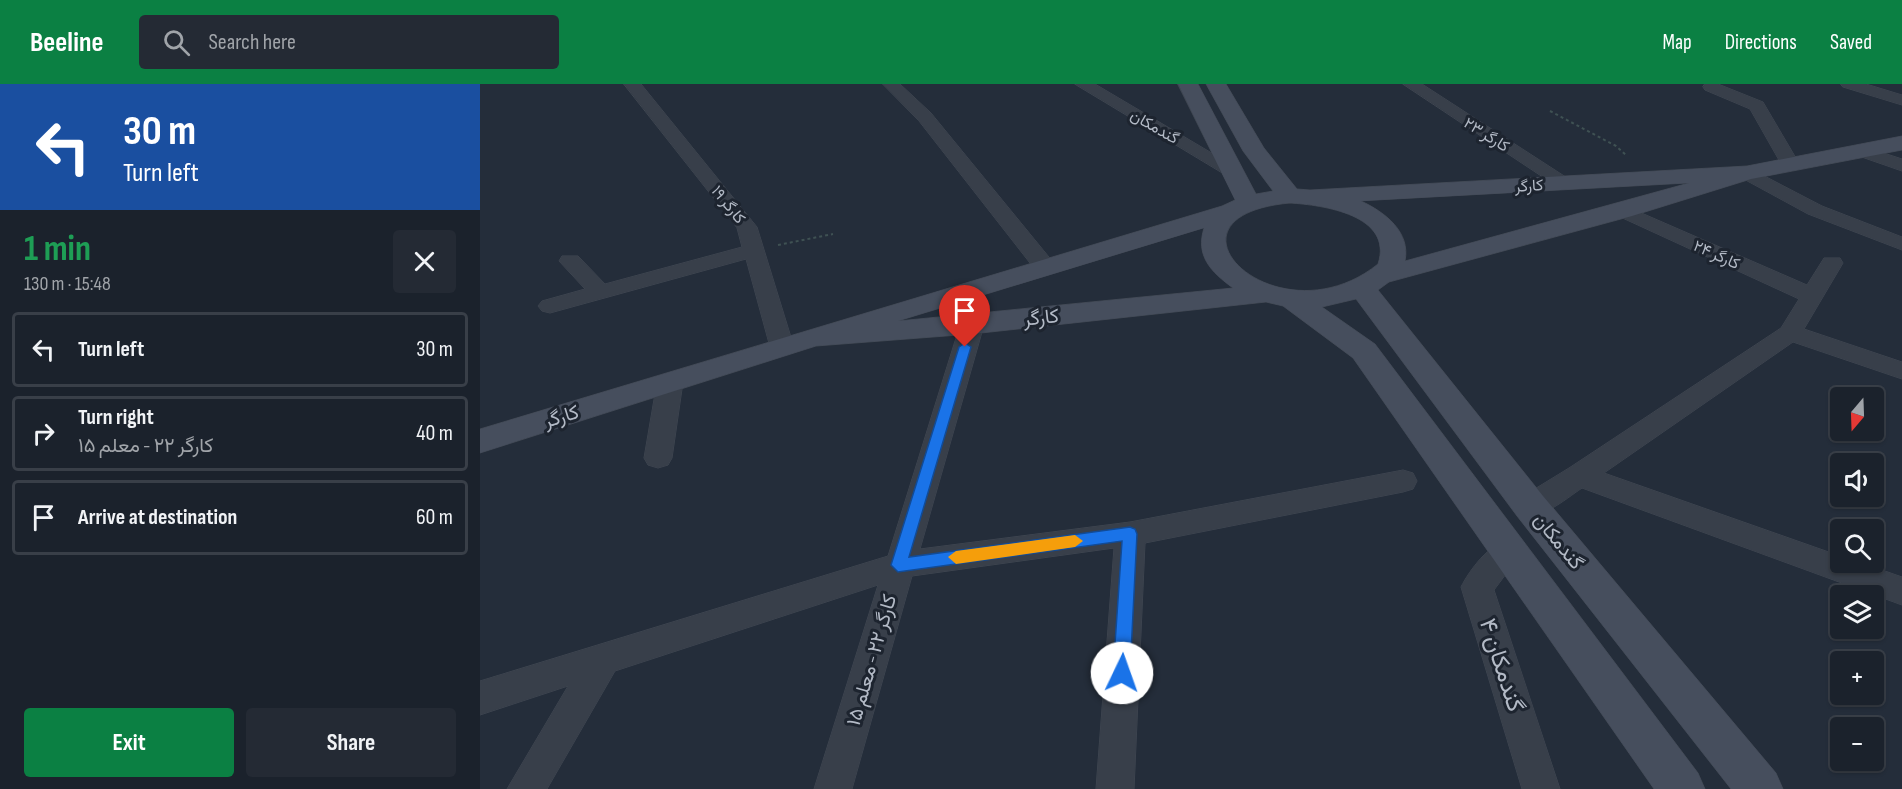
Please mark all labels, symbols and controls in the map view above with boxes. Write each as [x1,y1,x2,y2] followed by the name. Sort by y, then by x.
[139,15,559,69] search box
[30,26,103,59] text: Beeline
[160,26,193,59] icon: search
[208,29,296,56] text: Search here
[1662,30,1692,55] text: Map
[1725,30,1797,55] text: Directions
[1830,30,1872,55] text: Saved
[123,106,196,157] text: 30 m
[1127,106,1182,149] street label: گندمکان
[24,108,102,186] icon: left
[1460,114,1512,157] street label: کارگر ۲۳
[123,157,199,189] text: Turn left
[1513,176,1544,197] street label: کارگر
[707,182,749,228] street label: کارگر ۱۹
[24,228,91,271] text: 1 min
[393,230,456,293] button: close
[1690,237,1742,274] street label: کارگر ۲۴
[24,272,111,296] text: 130 m · 15:48
[939,285,990,347] pin
[948,294,981,327] icon: arrive
[1021,304,1060,332] street label: کارگر
[27,333,60,366] icon: left
[78,336,144,363] text: Turn left
[416,336,453,363] text: 30 m
[1830,387,1884,441] north arrow
[1830,387,1884,771] map controls
[540,400,582,434] street label: کارگر
[78,404,154,431] text: Turn right
[27,417,60,450] icon: right
[416,420,453,447] text: 40 m
[78,434,213,458] text: کارگر ۲۲ - معلم ۱۵
[1830,453,1884,507] button: sound
[27,501,60,534] icon: arrive
[78,504,237,531] text: Arrive at destination
[416,504,453,531] text: 60 m
[1528,508,1588,575] street label: گندمکان
[1830,519,1884,573] button: search
[1830,585,1884,639] button: layers
[842,592,902,729] street label: کارگر ۲۲ - معلم ۱۵
[1473,615,1530,716] street label: گندمکان ۴
[1090,641,1154,705] position arrow
[1830,651,1884,705] button: +
[24,708,234,777] button: Exit
[246,708,456,777] button: Share
[1830,717,1884,771] button: −

